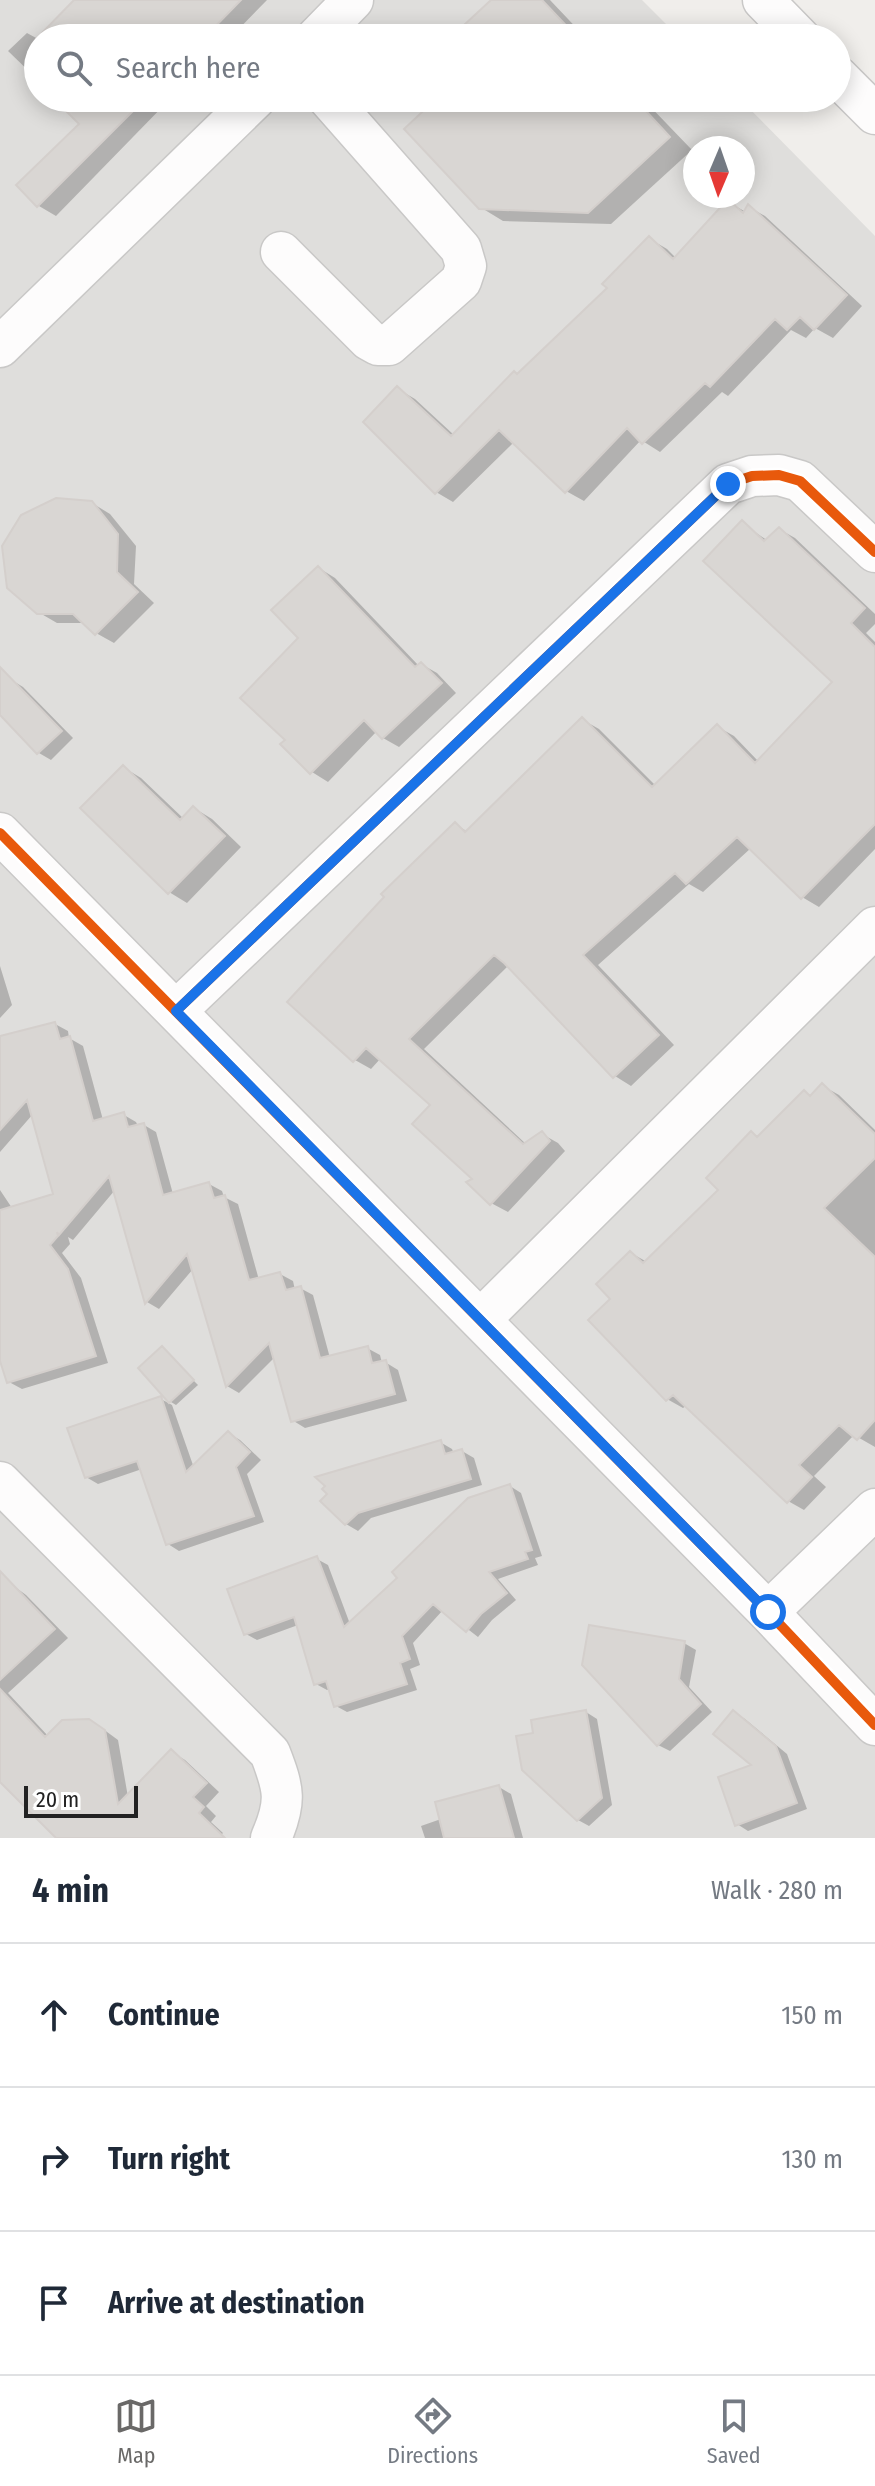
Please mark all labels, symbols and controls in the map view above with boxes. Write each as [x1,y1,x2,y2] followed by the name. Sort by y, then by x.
[24,24,851,112] search box
[52,46,96,90] icon: search
[116,50,261,86] text: Search here
[683,136,755,208] north arrow
[710,466,746,502] route end
[750,1594,786,1630] route start
[24,1782,138,1818] scale bar
[36,1786,79,1813] text: 20 m
[32,1870,109,1911] text: 4 min
[711,1875,843,1906] text: Walk · 280 m
[32,1993,76,2037] icon: ahead
[108,1997,220,2033] text: Continue
[781,2000,843,2031] text: 150 m
[32,2137,76,2181] icon: right
[108,2141,230,2177] text: Turn right
[781,2144,843,2175] text: 130 m
[32,2281,76,2325] icon: arrive
[108,2285,365,2321] text: Arrive at destination
[114,2394,158,2469] tab: Map
[387,2394,478,2469] tab: Directions
[707,2394,761,2469] tab: Saved

